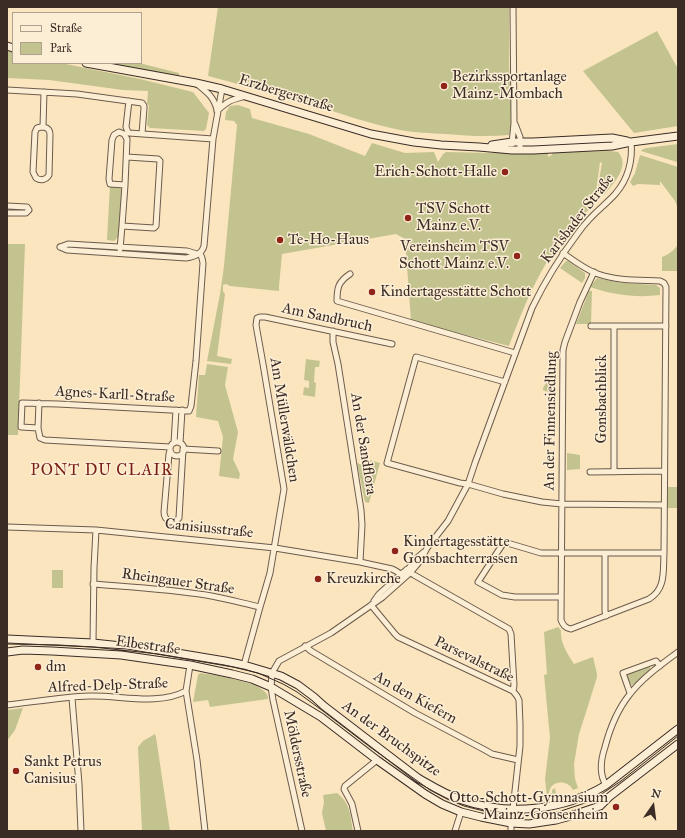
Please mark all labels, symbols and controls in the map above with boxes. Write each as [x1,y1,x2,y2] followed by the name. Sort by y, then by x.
[12,12,142,64] legend
[50,21,82,35] text: Straße
[50,41,72,55] text: Park
[452,68,567,103] place label: Bezirkssportanlage Mainz-Mombach
[236,71,336,117] street label: Erzbergerstraße
[439,81,449,91] marker: Bezirkssportanlage Mainz-Mombach
[374,163,497,181] place label: Erich-Schott-Halle
[500,167,510,177] marker: Erich-Schott-Halle
[538,171,618,267] street label: Karlsbader Straße
[416,200,490,235] place label: TSV Schott Mainz e.V.
[403,213,413,223] marker: TSV Schott Mainz e.V.
[288,231,369,249] place label: Te-Ho-Haus
[275,235,285,245] marker: Te-Ho-Haus
[399,238,509,273] place label: Vereinsheim TSV Schott Mainz e.V.
[512,251,522,261] marker: Vereinsheim TSV Schott Mainz e.V.
[380,283,531,301] place label: Kindertagesstätte Schott
[367,287,377,297] marker: Kindertagesstätte Schott
[280,300,374,336] street label: Am Sandbruch
[541,351,561,491] street label: An der Finnensiedlung
[593,354,611,444] street label: Gonsbachblick
[265,356,303,484] street label: Am Müllerwäldchen
[55,383,175,407] street label: Agnes-Karll-Straße
[346,392,380,496] street label: An der Sandflora
[31,461,173,481] district label: PONT DU CLAIR
[164,515,254,543] street label: Canisiusstraße
[403,533,518,568] place label: Kindertagesstätte Gonsbachterrassen
[390,546,400,556] marker: Kindertagesstätte Gonsbachterrassen
[120,565,236,599] street label: Rheingauer Straße
[326,570,401,588] place label: Kreuzkirche
[313,574,323,584] marker: Kreuzkirche
[115,633,181,659] street label: Elbestraße
[431,633,517,687] street label: Parsevalstraße
[46,658,66,676] place label: dm
[33,662,43,672] marker: dm
[370,668,460,728] street label: An den Kiefern
[48,675,168,697] street label: Alfred-Delp-Straße
[338,697,444,781] street label: An der Bruchspitze
[279,709,315,799] street label: Möldersstraße
[24,753,101,788] place label: Sankt Petrus Canisius
[11,766,21,776] marker: Sankt Petrus Canisius
[633,786,673,826] north arrow
[650,786,662,801] text: N
[449,789,608,824] place label: Otto-Schott-Gymnasium Mainz-Gonsenheim
[611,802,621,812] marker: Otto-Schott-Gymnasium Mainz-Gonsenheim

